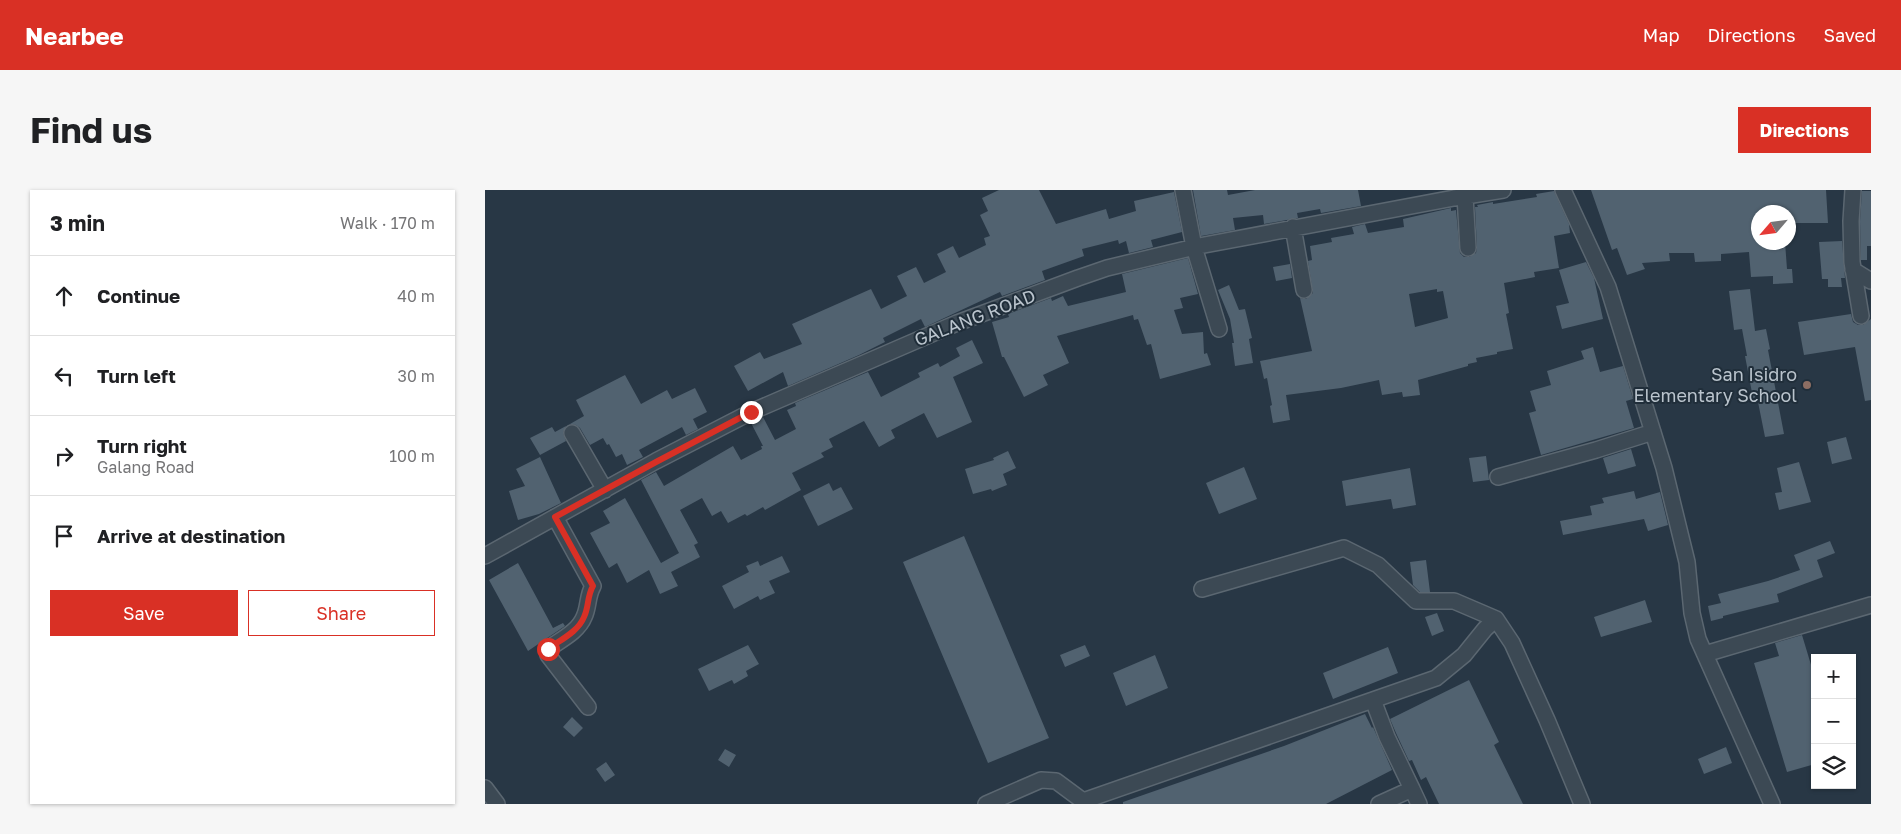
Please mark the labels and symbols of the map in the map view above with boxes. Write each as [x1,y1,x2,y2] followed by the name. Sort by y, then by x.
[1751,205,1796,250] north arrow
[911,284,1038,350] street label: GALANG ROAD
[1633,363,1797,406] place label: San Isidro Elementary School
[1801,379,1813,391] marker: San Isidro Elementary School
[740,401,763,424] route end
[537,638,560,661] route start

